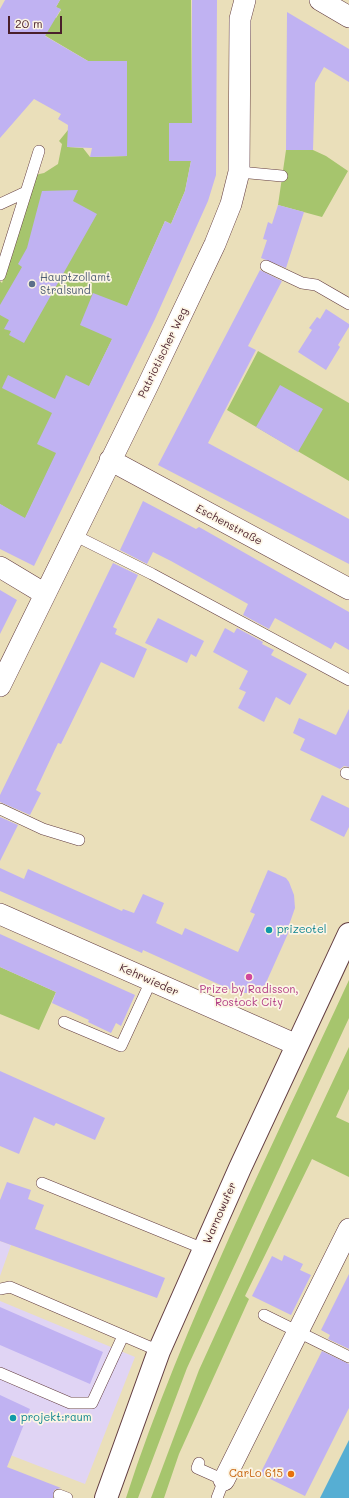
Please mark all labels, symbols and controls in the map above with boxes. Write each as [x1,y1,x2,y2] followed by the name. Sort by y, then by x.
[10,8,64,34] scale bar
[15,15,43,31] text: 20 m
[40,271,111,297] place label: Hauptzollamt Stralsund
[27,279,37,289] marker: Hauptzollamt Stralsund
[135,306,191,400] street label: Patriotischer Weg
[193,502,265,548] street label: Eschenstraße
[277,923,327,937] place label: prizeotel
[264,925,274,935] marker: prizeotel
[117,961,181,999] street label: Kehrwieder
[244,972,254,982] marker: Prize by Radisson, Rostock City
[199,983,299,1009] place label: Prize by Radisson, Rostock City
[201,1180,239,1246] street label: Warnowufer
[21,1411,92,1425] place label: projekt:raum
[8,1413,18,1423] marker: projekt:raum
[229,1467,283,1481] place label: CarLo 615
[286,1469,296,1479] marker: CarLo 615

